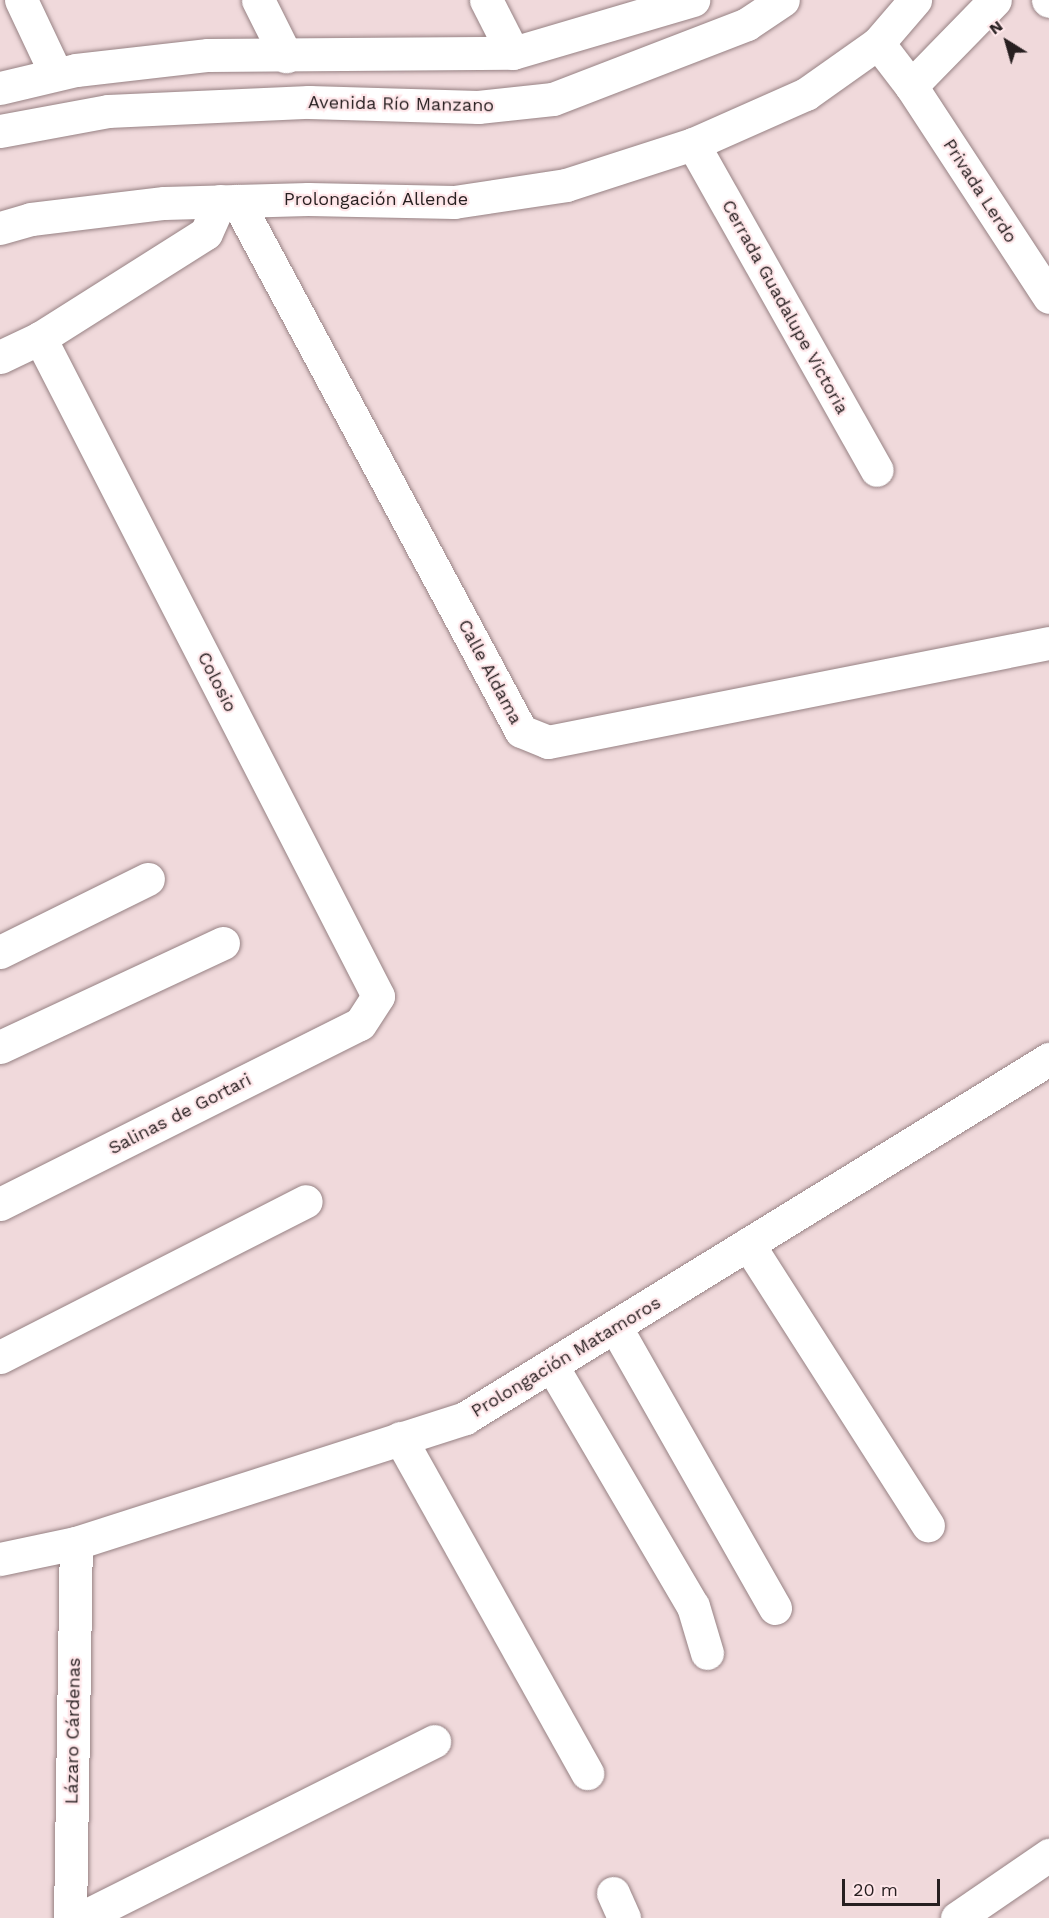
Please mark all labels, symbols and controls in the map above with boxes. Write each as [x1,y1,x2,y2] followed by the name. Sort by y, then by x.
[977,12,1037,72] north arrow
[985,16,1006,38] text: N
[308,92,494,116] street label: Avenida Río Manzano
[938,135,1022,247] street label: Privada Lerdo
[283,188,469,210] street label: Prolongación Allende
[717,196,853,418] street label: Cerrada Guadalupe Victoria
[453,616,527,728] street label: Calle Aldama
[193,648,241,716] street label: Colosio
[105,1069,255,1159] street label: Salinas de Gortari
[467,1292,665,1422] street label: Prolongación Matamoros
[61,1657,85,1805] street label: Lázaro Cárdenas
[845,1867,942,1905] scale bar
[853,1879,898,1900] text: 20 m

